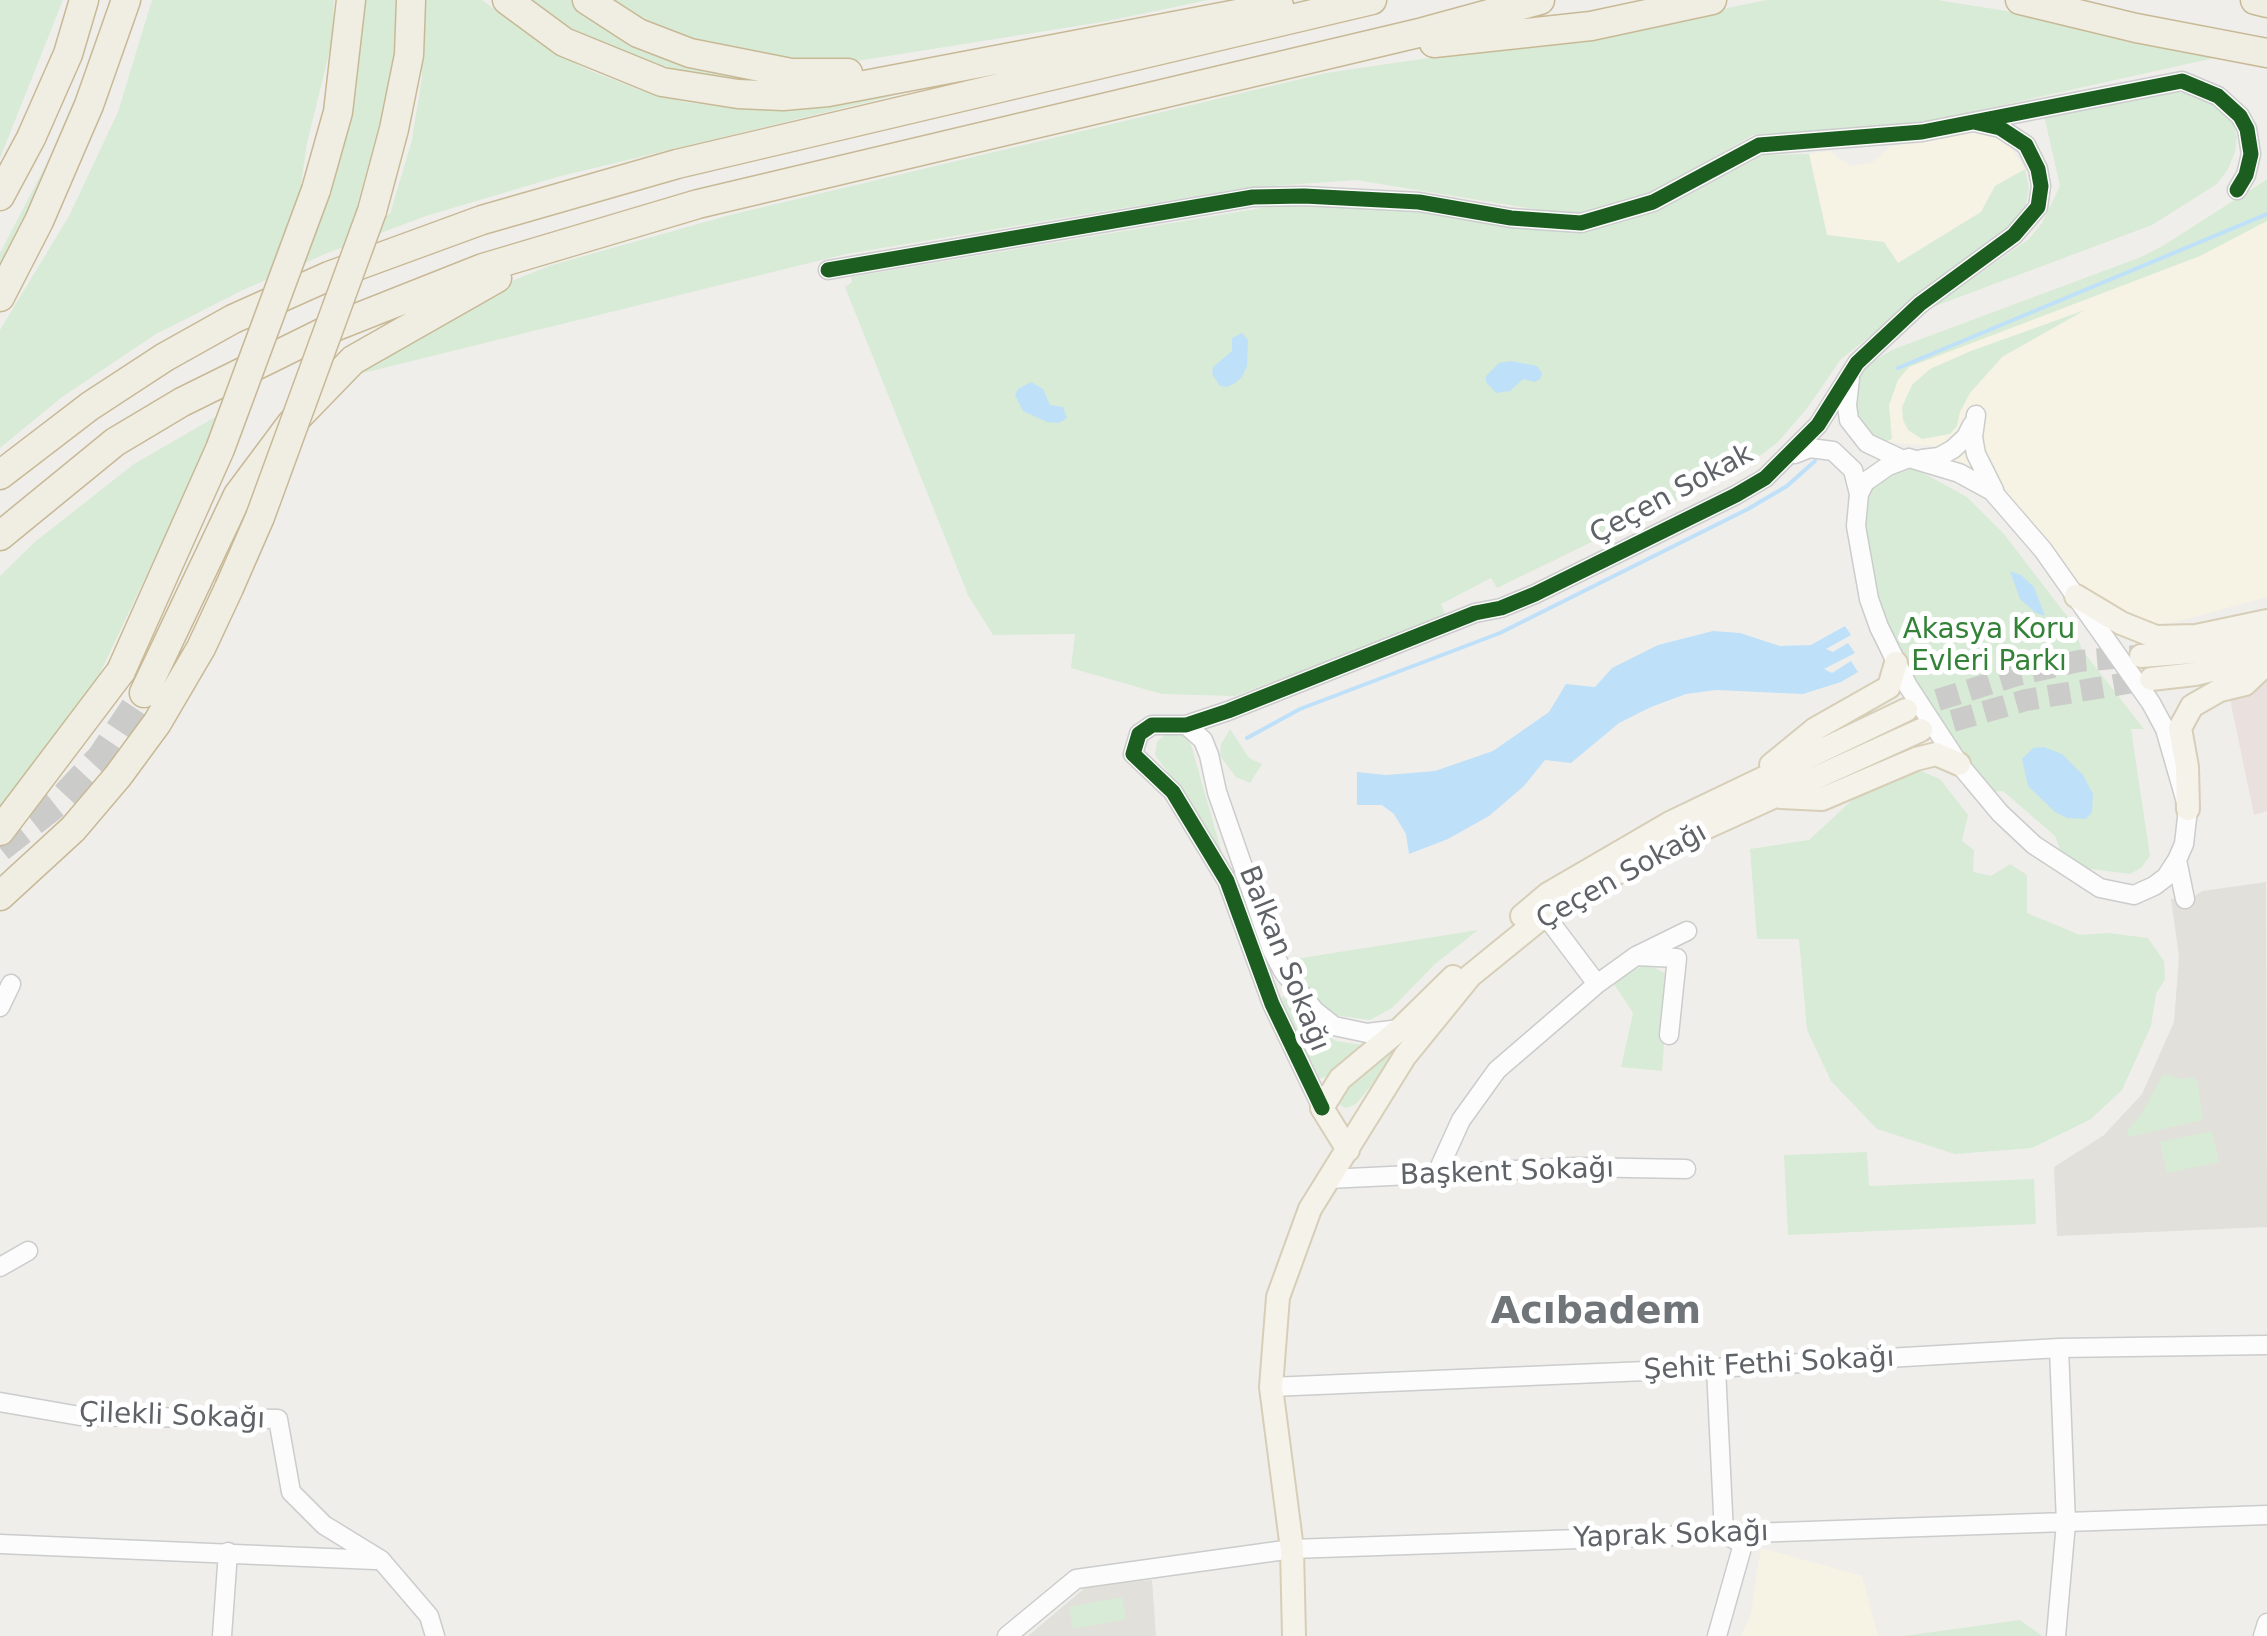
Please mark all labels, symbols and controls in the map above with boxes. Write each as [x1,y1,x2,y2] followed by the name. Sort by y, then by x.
[1585,438,1759,552] street label: Çeçen Sokak
[1903,614,2075,680] park label: Akasya Koru Evleri Parkı
[1531,816,1713,938] street label: Çeçen Sokağı
[1231,861,1335,1057] street label: Balkan Sokağı
[1399,1152,1615,1194] street label: Başkent Sokağı
[1491,1290,1701,1336] district label: Acıbadem
[1643,1342,1895,1388] street label: Şehit Fethi Sokağı
[78,1397,266,1437] street label: Çilekli Sokağı
[1573,1516,1769,1556] street label: Yaprak Sokağı

